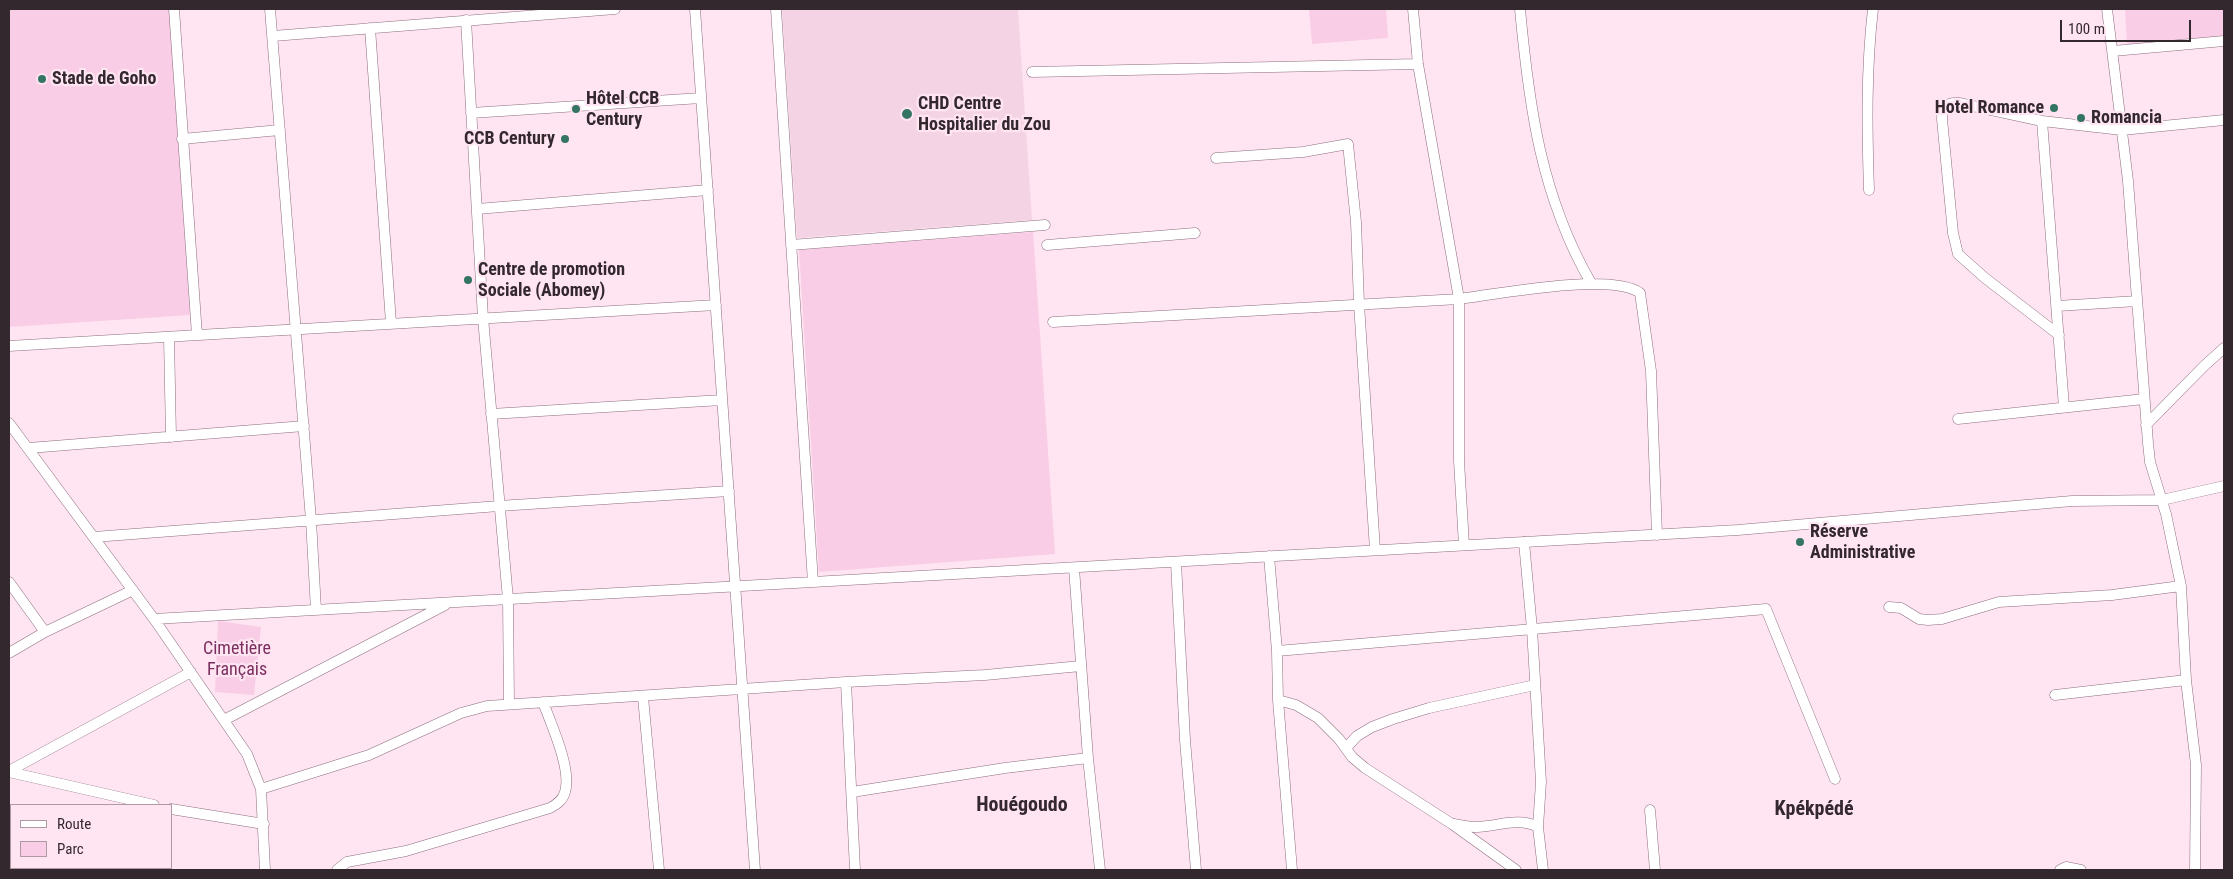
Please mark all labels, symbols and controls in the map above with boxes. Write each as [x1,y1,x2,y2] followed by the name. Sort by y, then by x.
[2063,10,2194,42] scale bar
[2068,20,2105,38] text: 100 m
[52,68,156,90] place label: Stade de Goho
[36,73,48,85] marker: Stade de Goho
[586,88,659,130] place label: Hôtel CCB Century
[918,93,1051,136] place label: CHD Centre Hospitalier du Zou
[1935,97,2044,119] place label: Hotel Romance
[2048,102,2060,114] marker: Hotel Romance
[570,103,582,115] marker: Hôtel CCB Century
[900,107,914,121] marker: CHD Centre Hospitalier du Zou
[2091,107,2162,129] place label: Romancia
[2075,112,2087,124] marker: Romancia
[464,128,555,150] place label: CCB Century
[559,133,571,145] marker: CCB Century
[478,259,625,302] place label: Centre de promotion Sociale (Abomey)
[462,274,474,286] marker: Centre de promotion Sociale (Abomey)
[1810,521,1915,564] place label: Réserve Administrative
[1794,536,1806,548] marker: Réserve Administrative
[203,638,271,681] park label: Cimetière Français
[976,794,1068,818] district label: Houégoudo
[1774,798,1854,822] district label: Kpékpédé
[10,804,172,869] legend
[57,815,91,833] text: Route
[57,840,84,858] text: Parc

